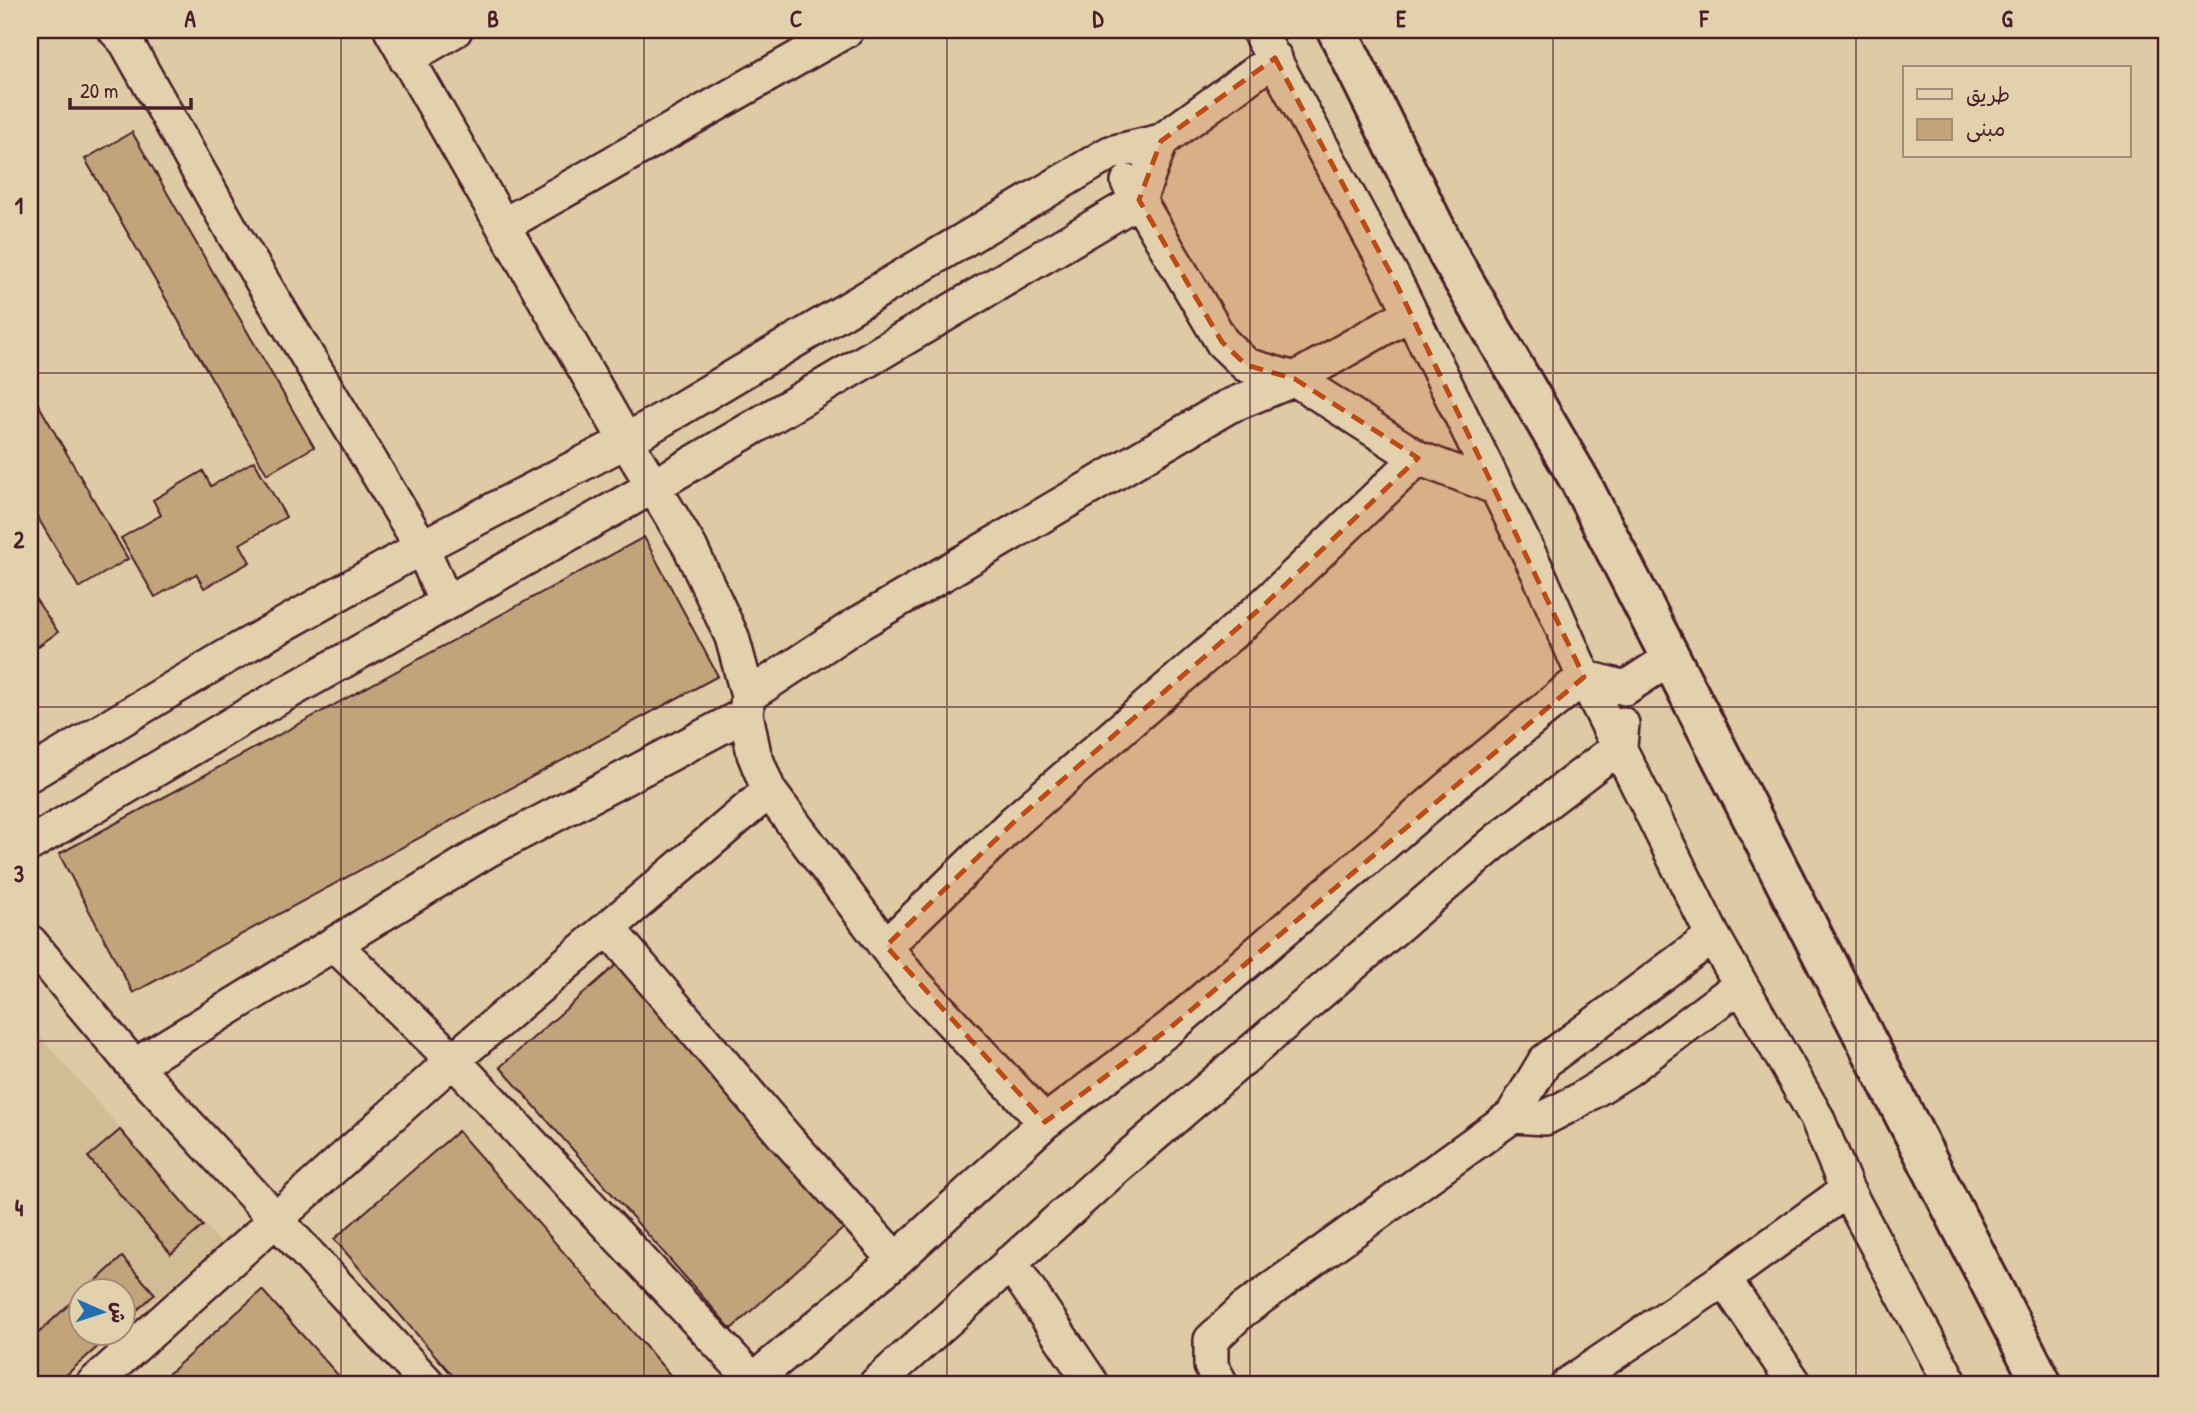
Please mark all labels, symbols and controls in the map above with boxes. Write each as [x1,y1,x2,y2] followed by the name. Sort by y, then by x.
[184,3,196,34] text: A
[487,3,499,34] text: B
[790,3,802,34] text: C
[1093,3,1105,34] text: D
[1396,3,1407,34] text: E
[1699,3,1710,34] text: F
[2001,3,2013,34] text: G
[70,66,191,110] scale bar
[1903,66,2130,158] legend
[80,76,118,105] text: 20 m
[1966,80,2010,109] text: طريق
[1966,114,2005,143] text: مبنى
[15,190,23,221] text: 1
[14,524,25,555] text: 2
[14,858,24,889] text: 3
[15,1192,24,1223] text: 4
[66,1278,136,1348] north arrow
[105,1302,133,1324] text: ش

